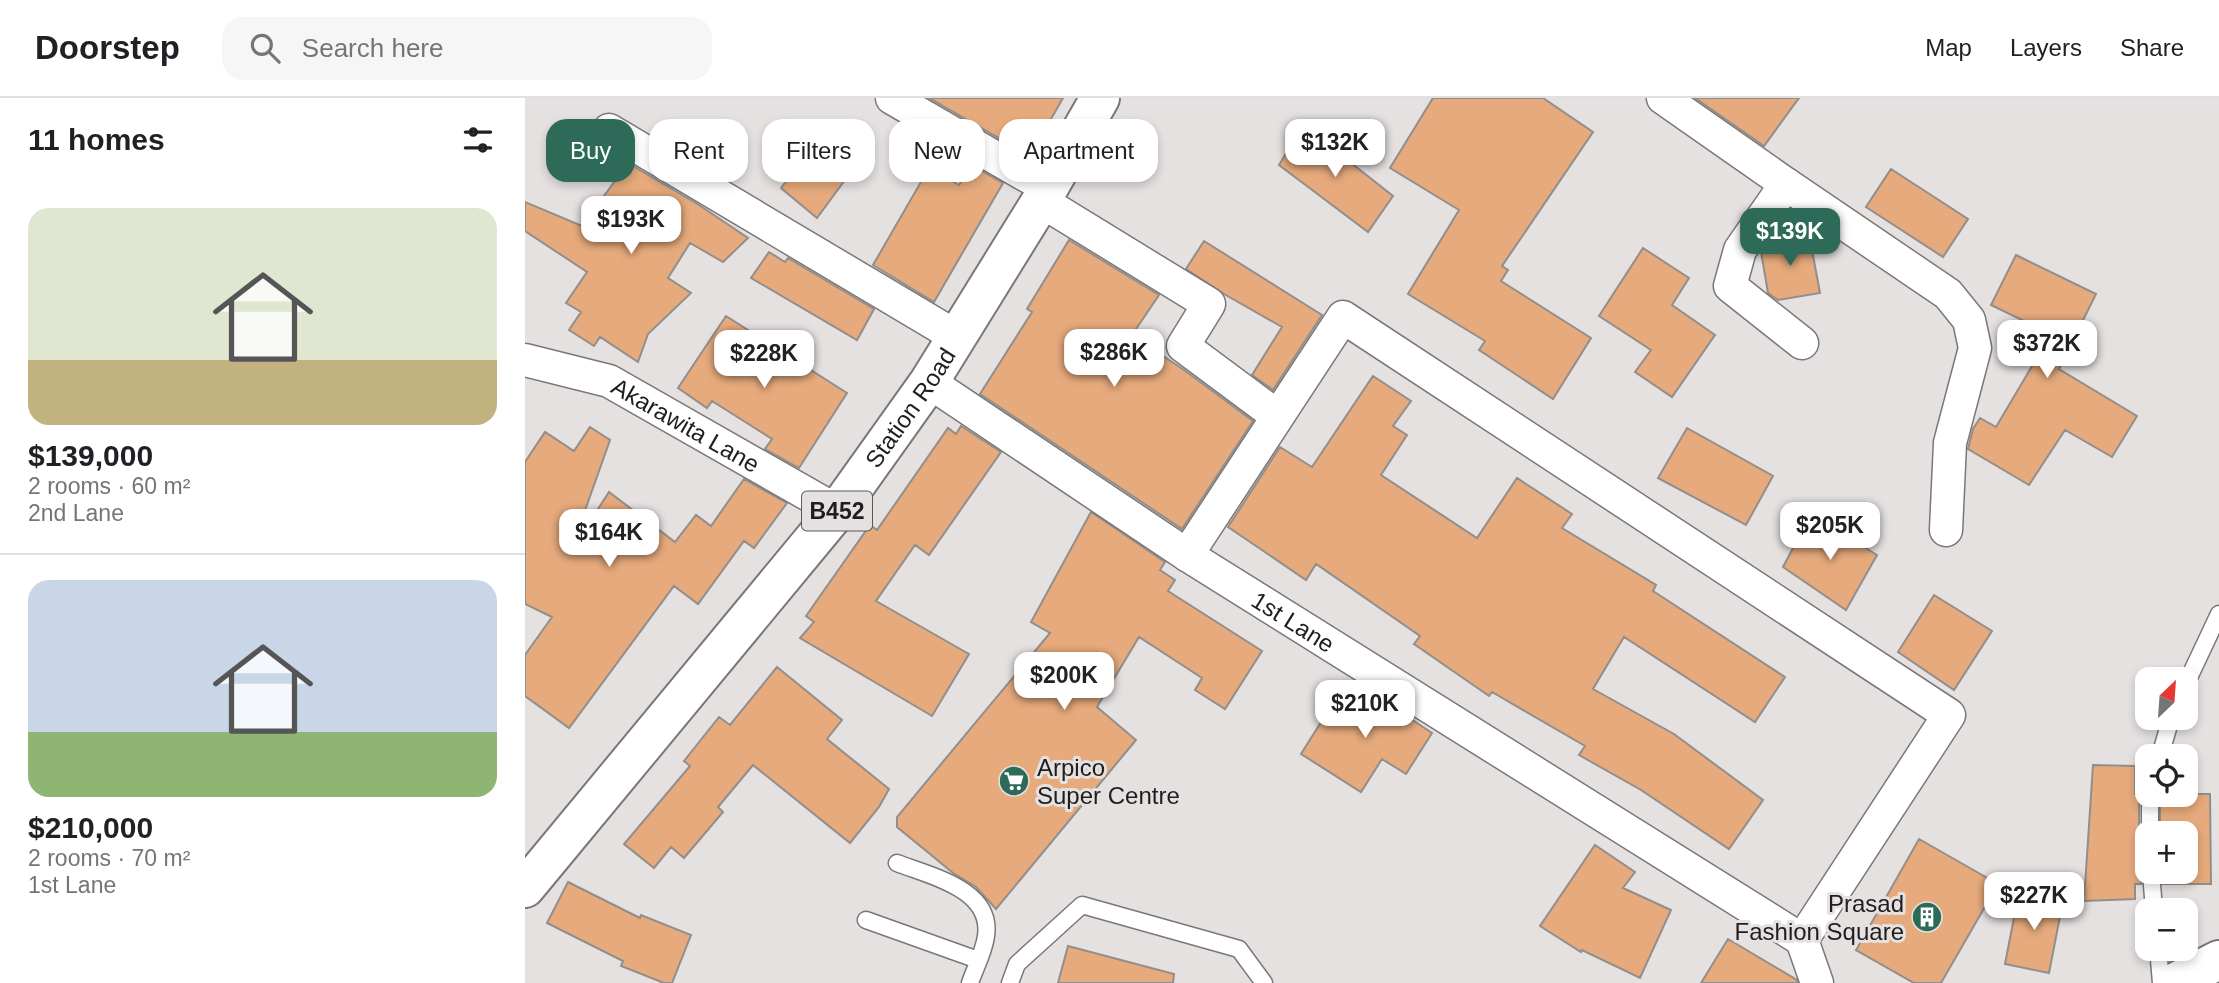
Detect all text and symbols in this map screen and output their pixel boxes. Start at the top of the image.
search box [222,17,712,80]
text: Doorstep [35,29,180,66]
icon: search [246,29,284,67]
text: Search here [302,33,444,63]
text: Map [1925,34,1972,61]
text: Layers [2010,34,2082,61]
text: Share [2120,34,2184,61]
chip: Buy [546,119,635,182]
chip: Rent [649,119,748,182]
chip: Filters [762,119,875,182]
chip: New [889,119,985,182]
chip: Apartment [999,119,1158,182]
pin: $132K [1286,120,1384,179]
icon: filters [459,121,497,159]
text: 11 homes [28,123,165,156]
text: $132K [1301,129,1369,155]
pin: $193K [582,197,680,256]
text: $193K [597,206,665,232]
pin: $139K [1741,208,1839,268]
text: $139K [1756,218,1824,244]
icon: home [200,254,326,380]
pin: $372K [1998,320,2096,380]
pin: $228K [715,330,813,390]
pin: $286K [1065,330,1163,389]
text: $372K [2013,330,2081,356]
text: $286K [1080,339,1148,365]
text: $228K [730,340,798,366]
street label: Station Road [859,343,960,472]
street label: Akarawita Lane [607,372,764,478]
text: $139,000 [28,439,153,472]
text: 2 rooms · 60 m² [28,473,190,499]
road number: B452 [802,492,872,530]
text: 2nd Lane [28,500,124,526]
pin: $205K [1781,503,1879,562]
pin: $164K [560,510,658,569]
text: $205K [1796,512,1864,538]
text: $164K [575,519,643,545]
street label: 1st Lane [1247,586,1339,657]
icon: home [200,626,326,752]
pin: $200K [1015,652,1113,712]
text: $200K [1030,662,1098,688]
north arrow [2135,667,2198,730]
map controls [2135,667,2198,961]
pin: $210K [1316,680,1414,740]
text: $210K [1331,690,1399,716]
button: locate [2135,744,2198,807]
place label: Arpico Super Centre [1037,754,1180,809]
supermarket icon: Arpico Super Centre [997,764,1031,798]
text: $210,000 [28,811,153,844]
button: + [2135,821,2198,884]
text: 2 rooms · 70 m² [28,845,190,871]
text: 1st Lane [28,872,116,898]
pin: $227K [1985,872,2083,932]
text: $227K [2000,882,2068,908]
place label: Prasad Fashion Square [1735,890,1904,945]
button: − [2135,898,2198,961]
building icon: Prasad Fashion Square [1910,900,1944,934]

